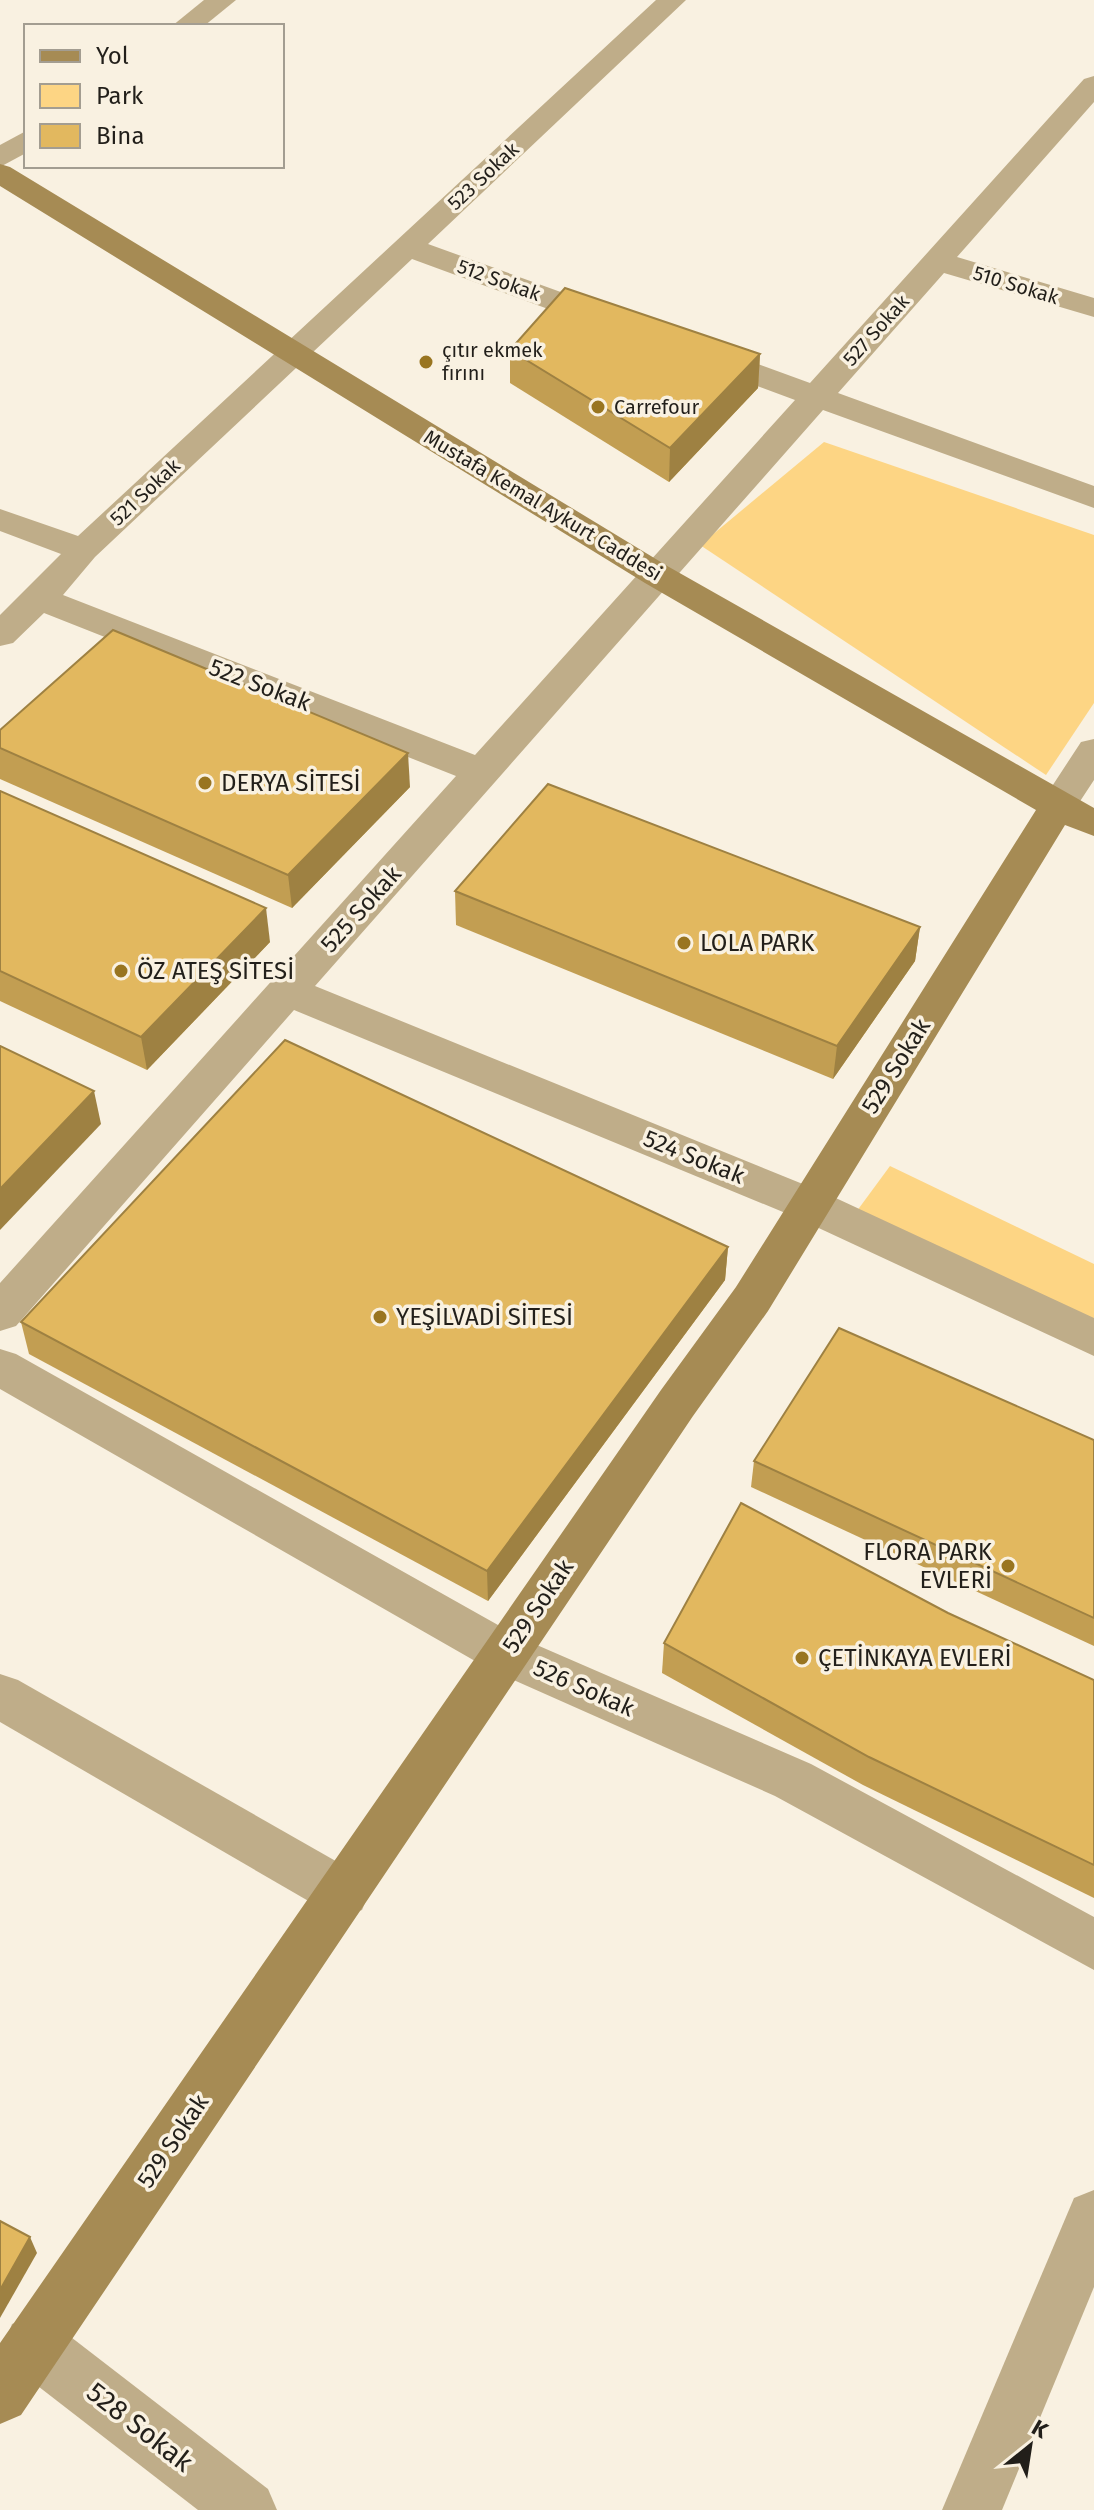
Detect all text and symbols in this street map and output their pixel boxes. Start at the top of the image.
legend [24,24,284,168]
text: Yol [96,42,129,70]
text: Park [96,82,144,110]
text: Bina [96,122,144,150]
street label: 523 Sokak [442,137,524,215]
street label: 512 Sokak [454,254,544,306]
street label: 510 Sokak [971,261,1062,310]
street label: 527 Sokak [838,289,915,370]
place label: çıtır ekmek fırını [442,338,543,385]
marker: çıtır ekmek fırını [417,353,435,371]
place label: Carrefour [614,395,699,419]
marker: Carrefour [589,398,607,416]
street label: Mustafa Kemal Aykurt Caddesi [420,424,666,586]
street label: 521 Sokak [105,453,185,530]
street label: 522 Sokak [205,653,315,717]
place label: DERYA SİTESİ [221,769,361,797]
marker: DERYA SİTESİ [196,774,214,792]
street label: 525 Sokak [315,860,407,958]
place label: LOLA PARK [700,929,815,957]
marker: LOLA PARK [675,934,693,952]
place label: ÖZ ATEŞ SİTESİ [137,957,294,985]
marker: ÖZ ATEŞ SİTESİ [112,962,130,980]
street label: 529 Sokak [856,1013,937,1119]
street label: 524 Sokak [639,1124,749,1190]
place label: YEŞİLVADİ SİTESİ [396,1303,573,1331]
marker: YEŞİLVADİ SİTESİ [371,1308,389,1326]
place label: FLORA PARK EVLERİ [863,1538,993,1594]
street label: 529 Sokak [497,1553,580,1658]
marker: FLORA PARK EVLERİ [999,1557,1017,1575]
place label: ÇETİNKAYA EVLERİ [818,1644,1012,1672]
marker: ÇETİNKAYA EVLERİ [793,1649,811,1667]
street label: 526 Sokak [529,1653,639,1723]
street label: 529 Sokak [132,2088,215,2193]
street label: 528 Sokak [80,2375,200,2479]
north arrow [990,2406,1070,2486]
text: K [1027,2414,1053,2445]

